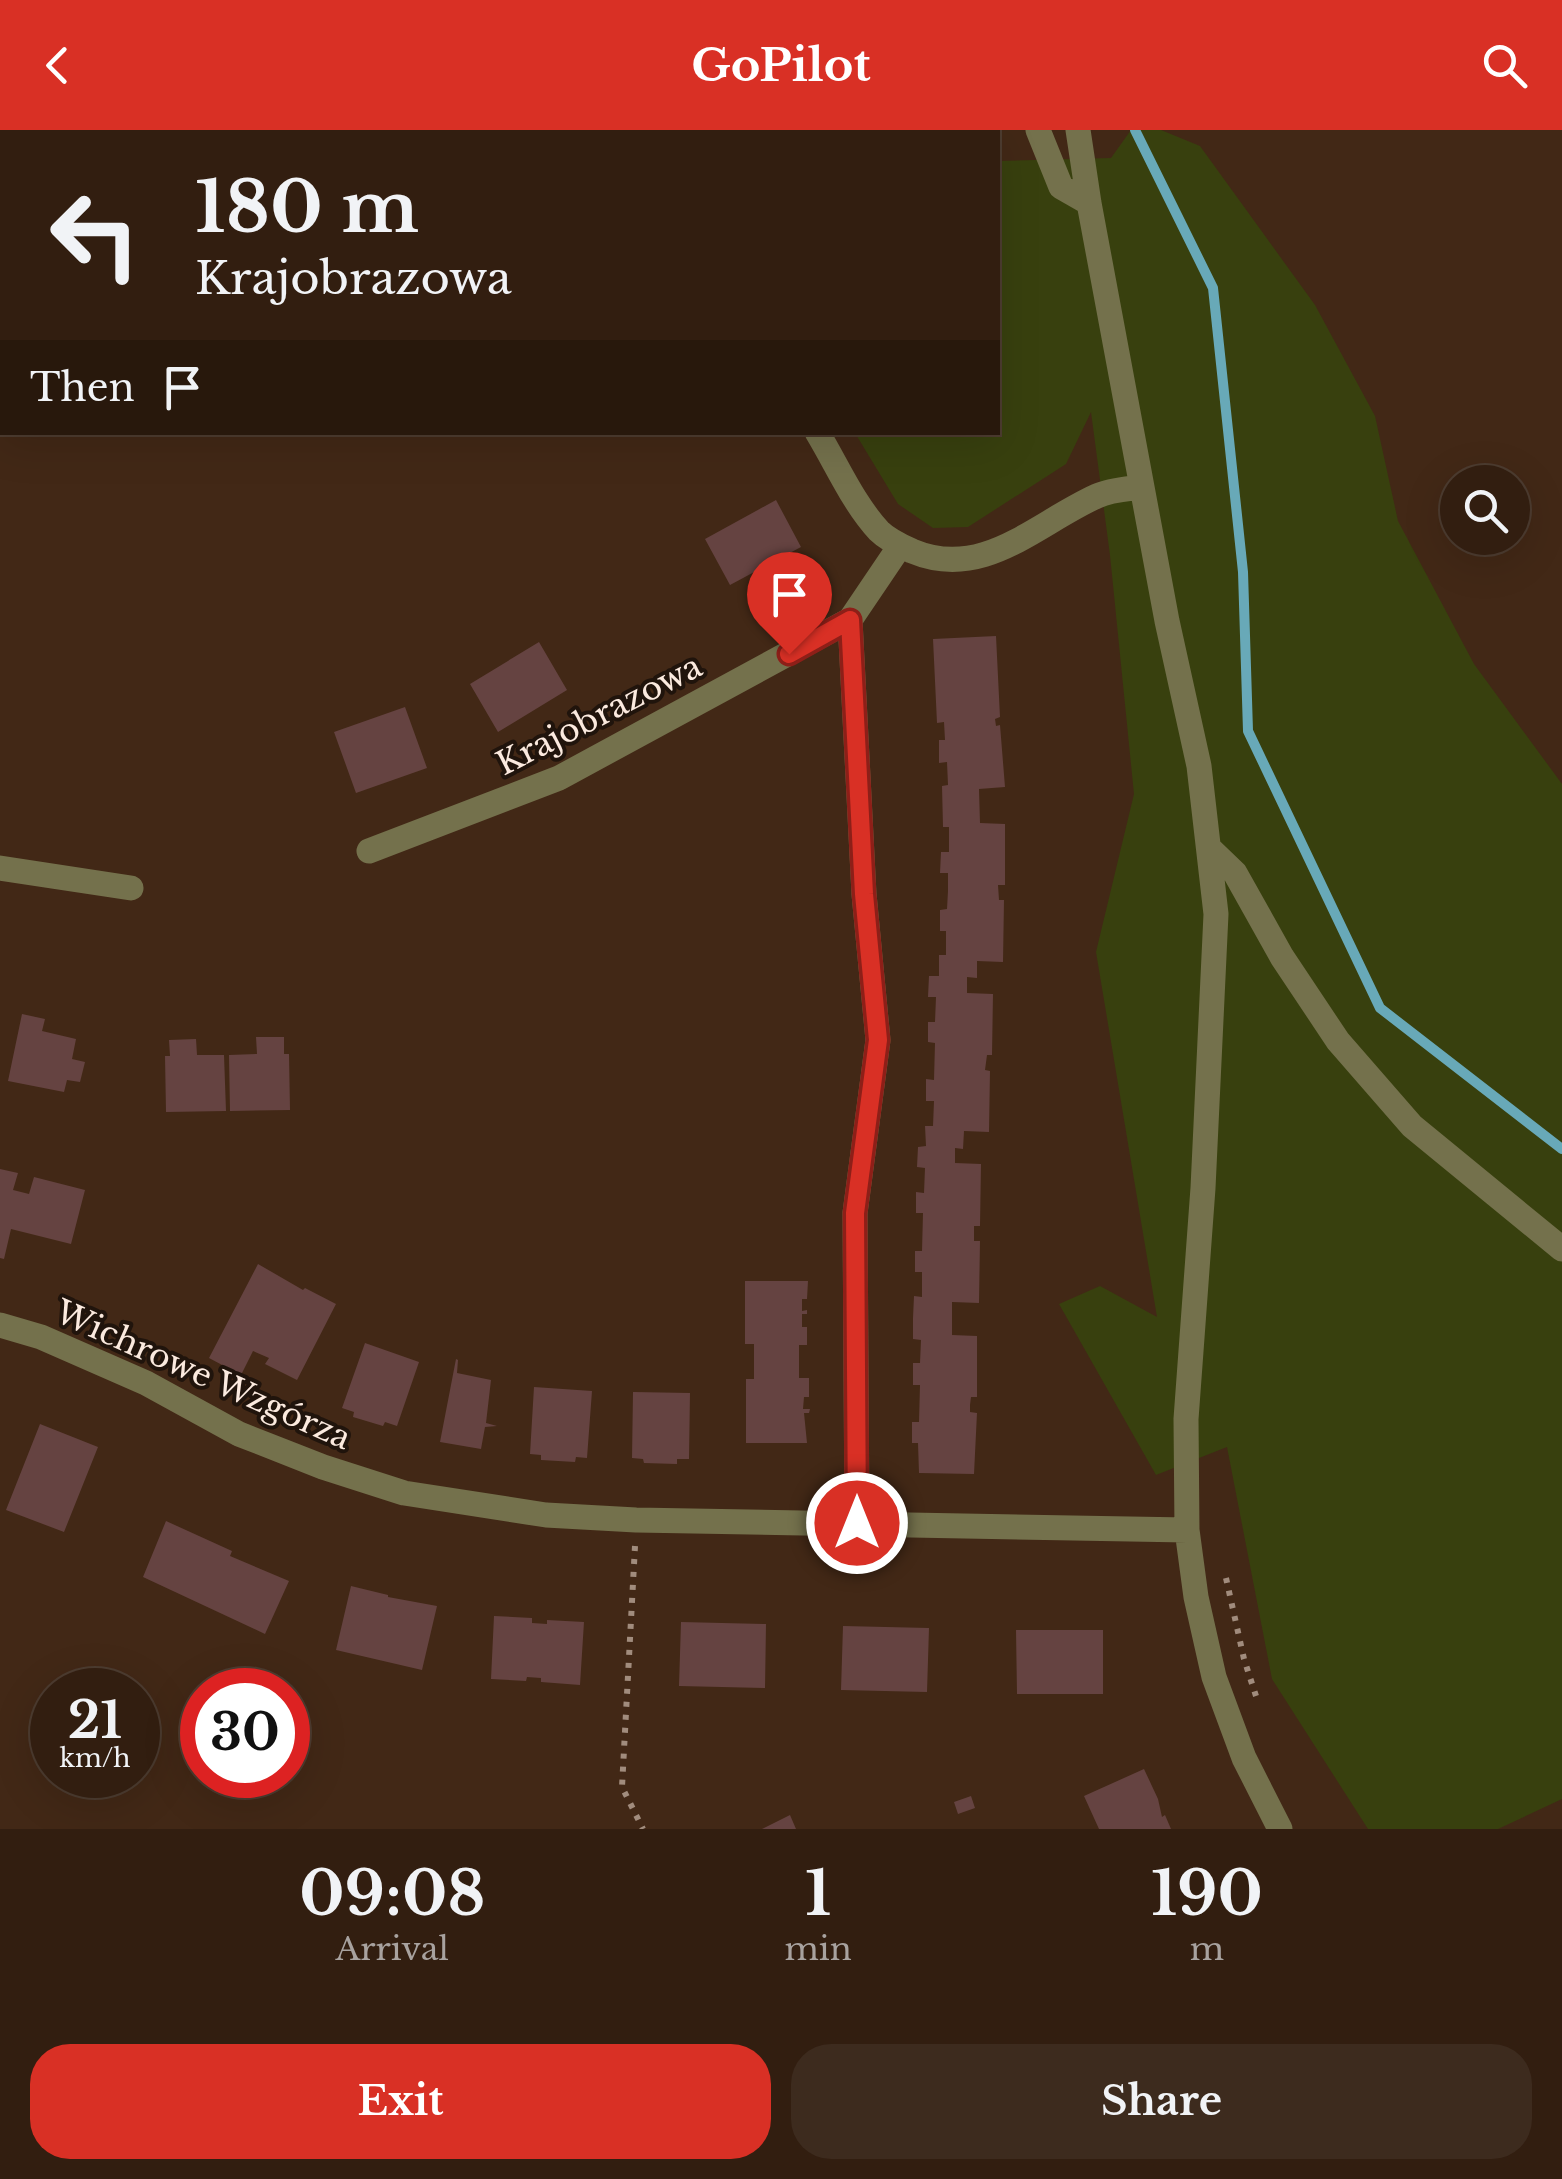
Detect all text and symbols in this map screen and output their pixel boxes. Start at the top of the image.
text: GoPilot [691,37,871,93]
icon: back [30,38,85,93]
icon: search [1477,38,1532,93]
text: 180 m [195,164,419,251]
icon: left [30,170,160,300]
text: Krajobrazowa [195,250,512,306]
icon: arrive [155,360,210,415]
text: Then [30,364,135,411]
map controls [1440,465,1530,555]
button: search [1440,465,1530,555]
pin [747,552,832,655]
icon: arrive [762,567,817,622]
street label: Krajobrazowa [490,646,709,784]
street label: Wichrowe Wzgórza [48,1291,357,1458]
position arrow [805,1471,909,1575]
speed limit sign: 30 [180,1668,310,1798]
text: 21 [68,1689,122,1752]
text: km/h [60,1743,130,1774]
text: 09:08 [299,1857,485,1931]
text: 1 [805,1857,831,1931]
text: 190 [1151,1857,1263,1931]
text: Arrival [336,1929,449,1969]
text: min [784,1929,852,1969]
text: m [1190,1929,1224,1969]
button: Exit [30,2044,771,2159]
button: Share [791,2044,1532,2159]

